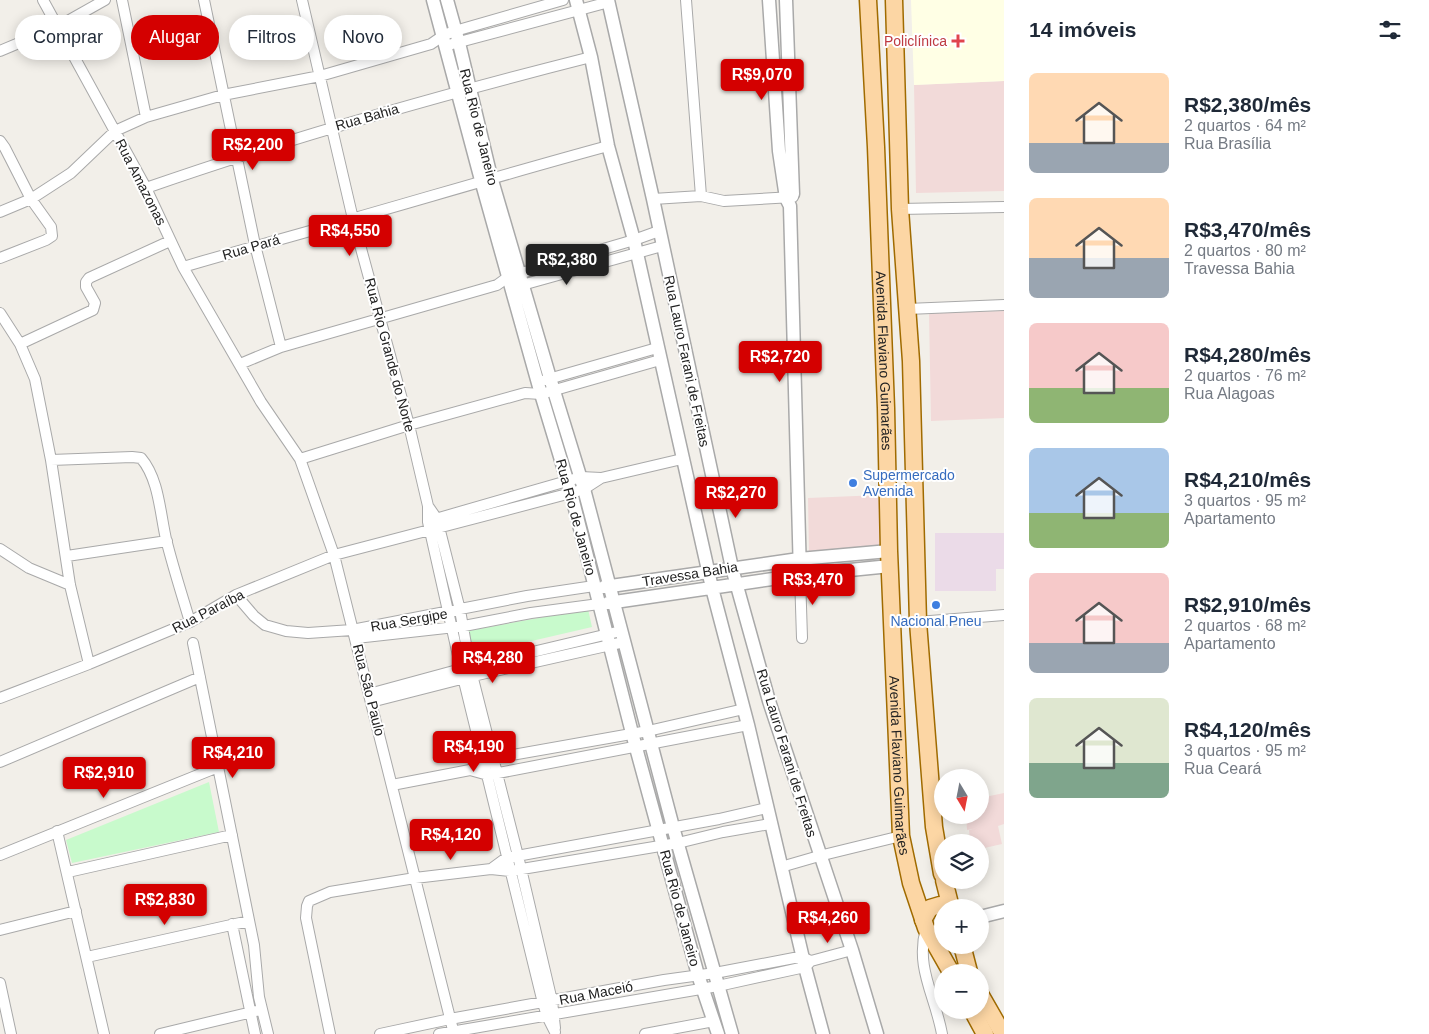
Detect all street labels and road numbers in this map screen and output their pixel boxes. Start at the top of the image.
street label: Rua Rio de Janeiro [457,67,501,187]
street label: Rua Bahia [333,100,401,134]
street label: Rua Amazonas [112,136,170,228]
street label: Rua Pará [220,231,282,263]
street label: Avenida Flaviano Guimarães [873,271,895,451]
street label: Rua Lauro Farani de Freitas [661,274,713,448]
street label: Rua Rio Grande do Norte [362,276,418,434]
street label: Rua Rio de Janeiro [553,457,599,577]
street label: Travessa Bahia [641,558,739,589]
street label: Rua Paraíba [169,586,247,636]
street label: Rua Sergipe [369,605,449,635]
street label: Rua São Paulo [350,642,388,738]
street label: Rua Lauro Farani de Freitas [754,667,820,839]
street label: Avenida Flaviano Guimarães [886,675,913,856]
street label: Rua Rio de Janeiro [657,848,703,968]
street label: Rua Maceió [558,978,634,1008]

